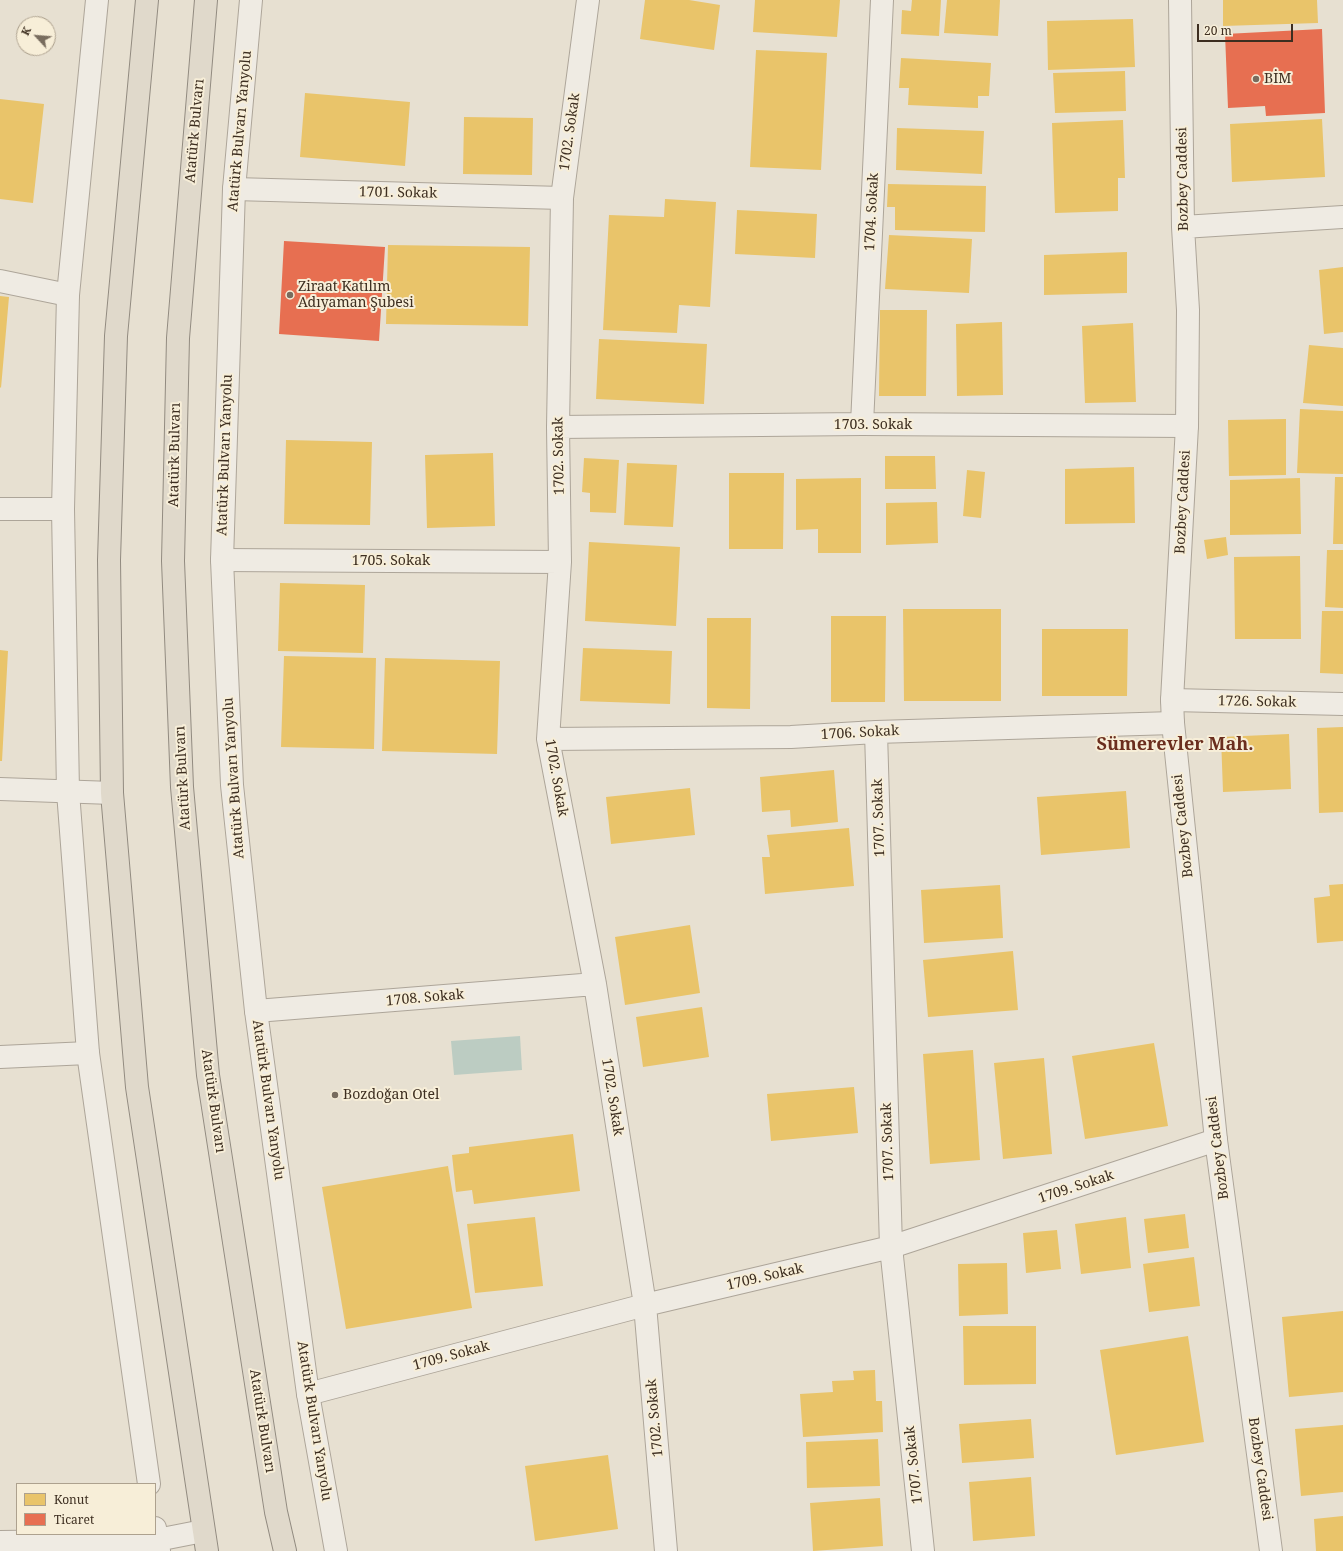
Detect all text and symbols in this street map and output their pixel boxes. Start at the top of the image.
north arrow [16,16,56,56]
scale bar [1199,16,1295,42]
text: 20 m [1204,22,1232,39]
text: K [17,24,34,38]
street label: Atatürk Bulvarı Yanyolu [225,50,255,212]
place label: BİM [1264,71,1291,87]
marker: BİM [1251,74,1261,84]
street label: Atatürk Bulvarı [182,78,208,184]
street label: 1702. Sokak [556,92,584,172]
street label: Bozbey Caddesi [1174,127,1192,231]
street label: 1704. Sokak [862,172,882,252]
street label: 1701. Sokak [359,184,437,202]
place label: Ziraat Katılım Adıyaman Şubesi [298,279,414,312]
marker: Ziraat Katılım Adıyaman Şubesi [285,290,295,300]
street label: Atatürk Bulvarı Yanyolu [214,374,236,536]
street label: Atatürk Bulvarı [166,403,184,507]
street label: 1702. Sokak [550,417,568,495]
street label: 1703. Sokak [834,417,912,433]
street label: Bozbey Caddesi [1172,450,1194,554]
street label: 1705. Sokak [352,553,430,569]
street label: 1726. Sokak [1218,693,1296,711]
street label: Atatürk Bulvarı Yanyolu [220,697,248,859]
street label: 1706. Sokak [820,723,900,743]
street label: Atatürk Bulvarı [172,725,194,831]
district label: Sümerevler Mah. [1096,734,1254,756]
street label: 1702. Sokak [541,738,571,818]
street label: Bozbey Caddesi [1169,773,1197,879]
street label: 1707. Sokak [869,779,889,857]
street label: 1708. Sokak [385,986,465,1010]
street label: Atatürk Bulvarı Yanyolu [248,1019,288,1181]
street label: Atatürk Bulvarı [197,1048,229,1154]
street label: 1702. Sokak [598,1057,626,1137]
place label: Bozdoğan Otel [343,1087,439,1103]
marker: Bozdoğan Otel [330,1090,340,1100]
street label: Bozbey Caddesi [1203,1095,1233,1201]
street label: 1707. Sokak [878,1103,898,1181]
street label: 1709. Sokak [1036,1167,1116,1207]
street label: 1709. Sokak [725,1260,805,1294]
street label: 1709. Sokak [411,1338,491,1374]
street label: Atatürk Bulvarı Yanyolu [293,1340,335,1502]
street label: Atatürk Bulvarı [246,1368,278,1474]
street label: 1702. Sokak [643,1378,667,1458]
street label: Bozbey Caddesi [1244,1416,1276,1522]
street label: 1707. Sokak [902,1425,926,1505]
legend [16,1483,156,1535]
text: Konut [54,1491,89,1508]
text: Ticaret [54,1511,94,1528]

